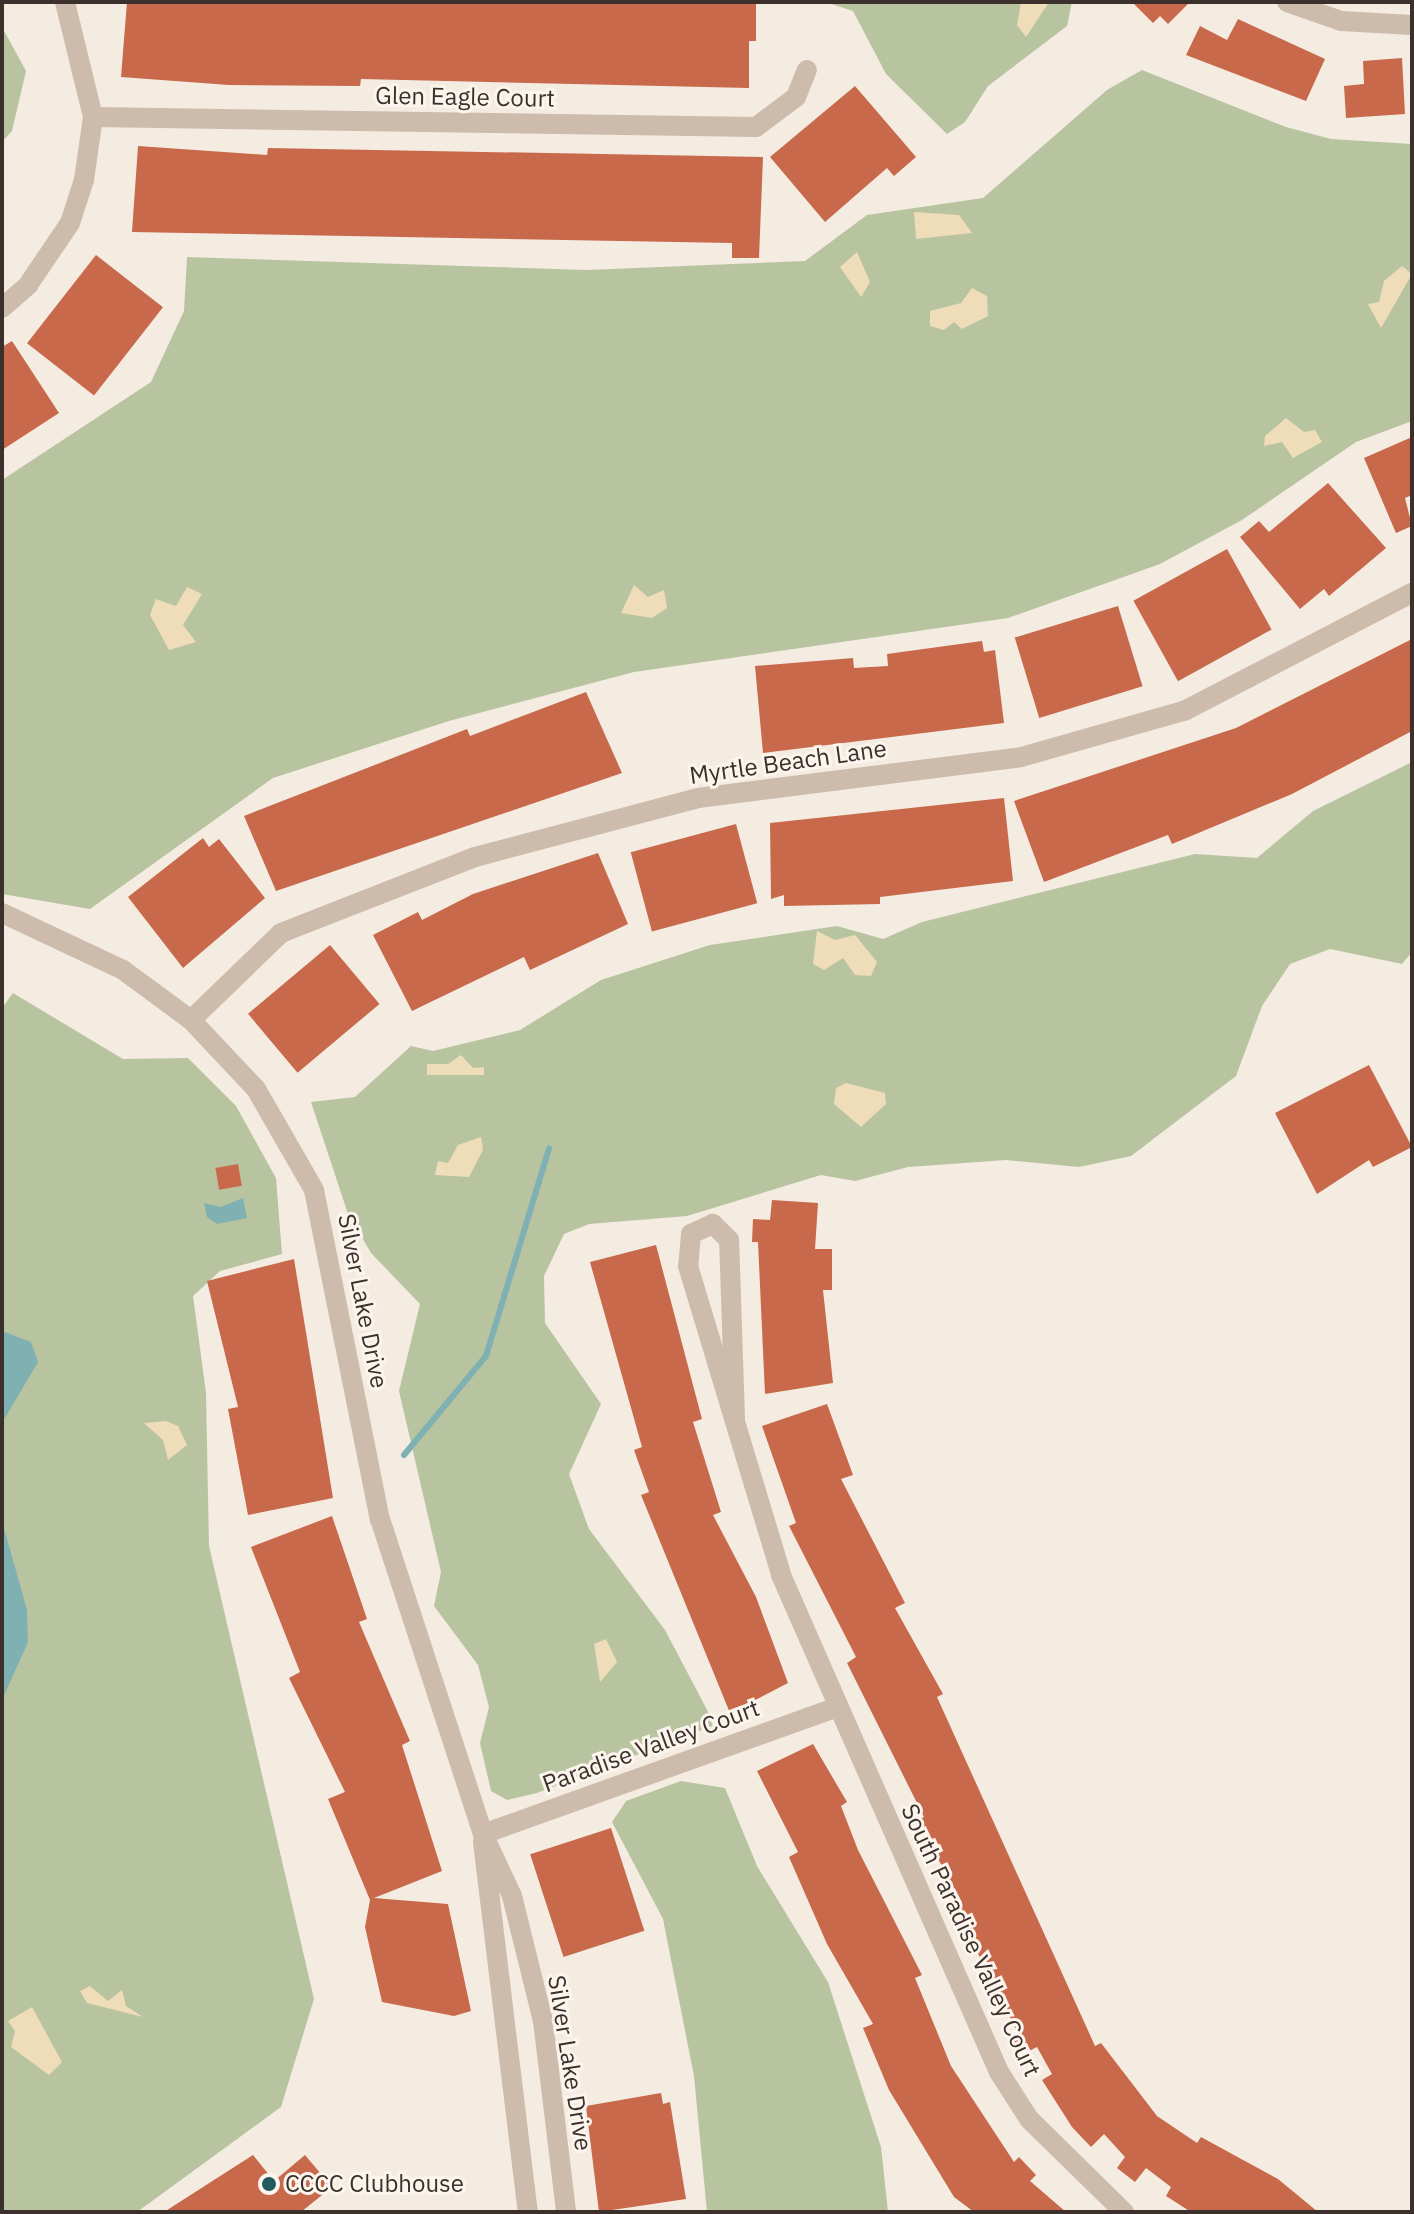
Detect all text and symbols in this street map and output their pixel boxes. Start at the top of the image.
street label: Glen Eagle Court [375,81,555,113]
street label: Myrtle Beach Lane [688,734,888,790]
street label: Silver Lake Drive [332,1211,394,1391]
street label: Paradise Valley Court [539,1693,763,1799]
street label: South Paradise Valley Court [895,1799,1047,2081]
street label: Silver Lake Drive [542,1973,598,2153]
place label: CCCC Clubhouse [285,2170,464,2198]
marker: CCCC Clubhouse [260,2175,278,2193]

